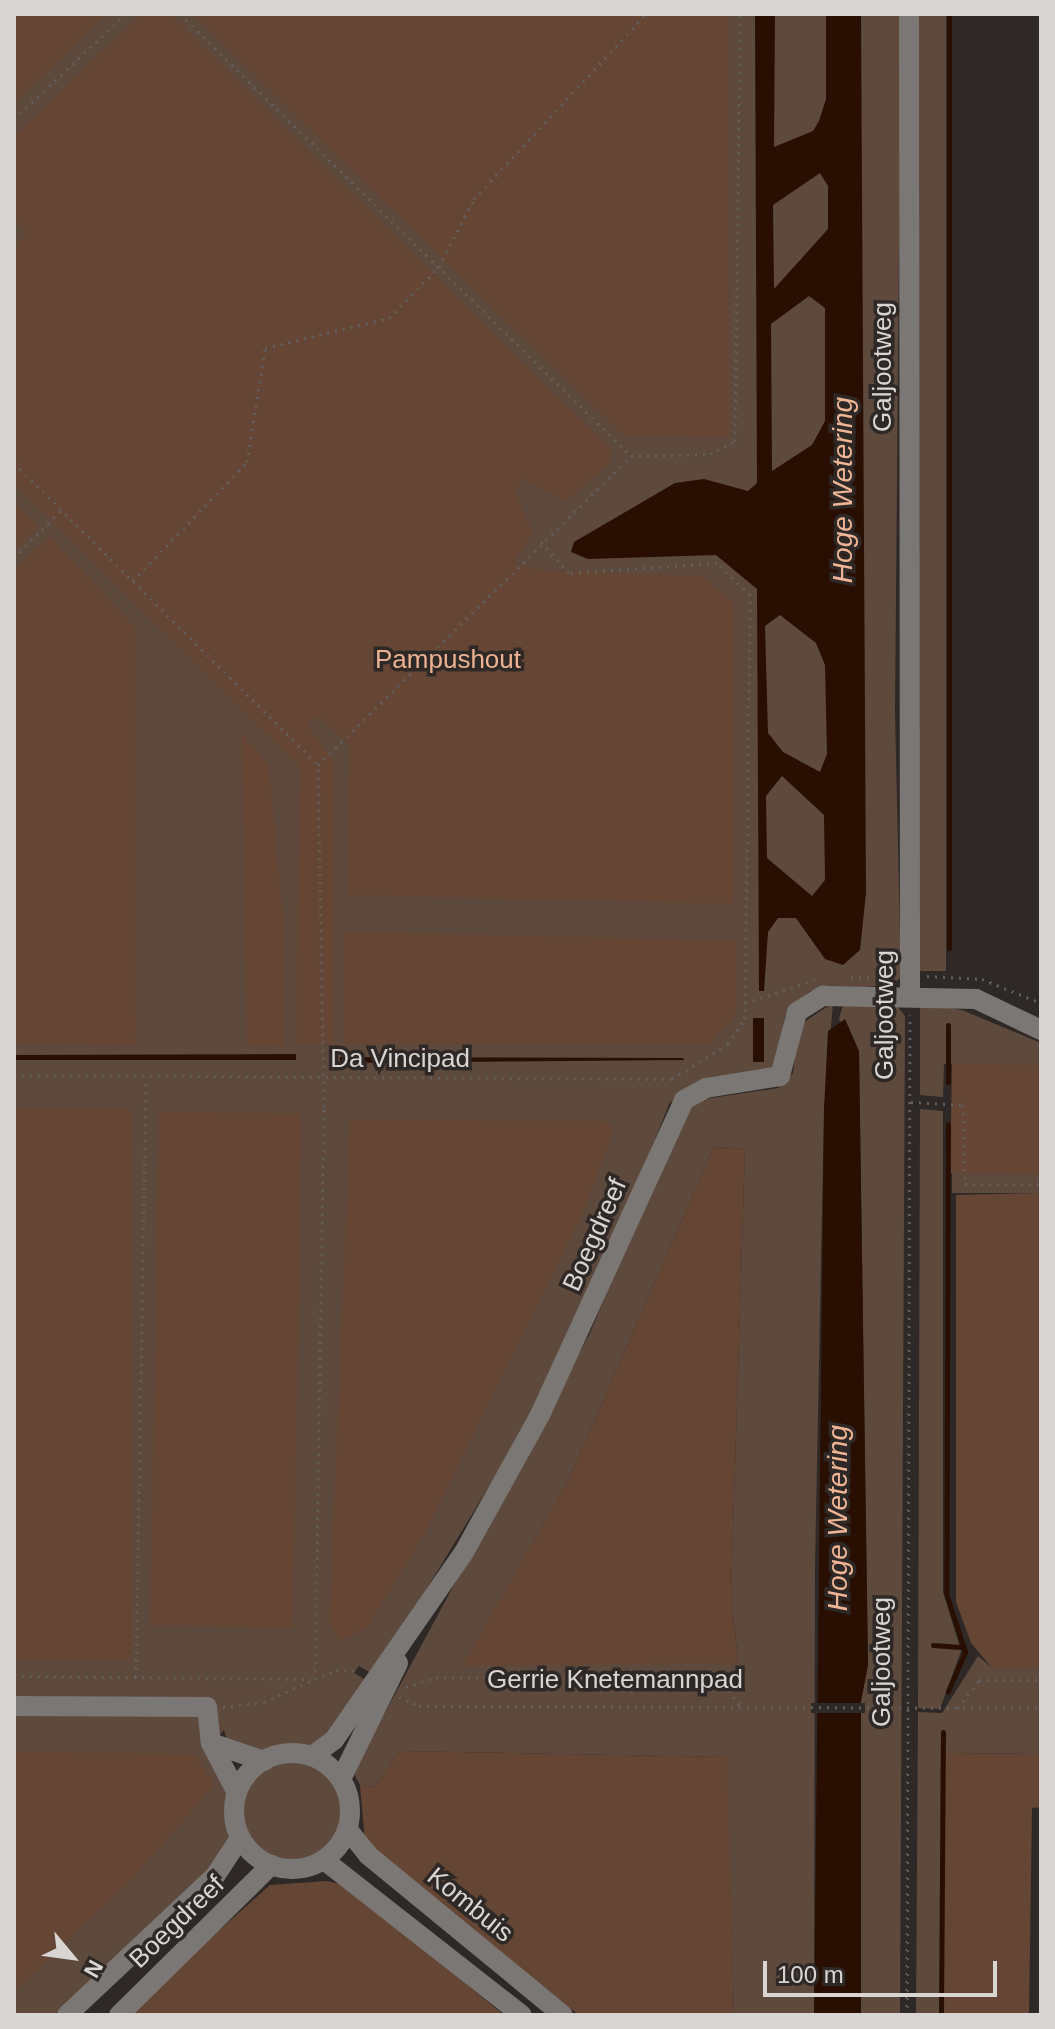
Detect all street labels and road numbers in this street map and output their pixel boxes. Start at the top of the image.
street label: Galjootweg [867,302,899,432]
street label: Galjootweg [869,950,901,1080]
street label: Da Vincipad [330,1043,470,1075]
street label: Boegdreef [556,1174,634,1296]
street label: Galjootweg [866,1597,898,1727]
street label: Gerrie Knetemannpad [487,1664,743,1696]
street label: Kombuis [421,1861,519,1949]
street label: Boegdreef [123,1869,231,1975]

